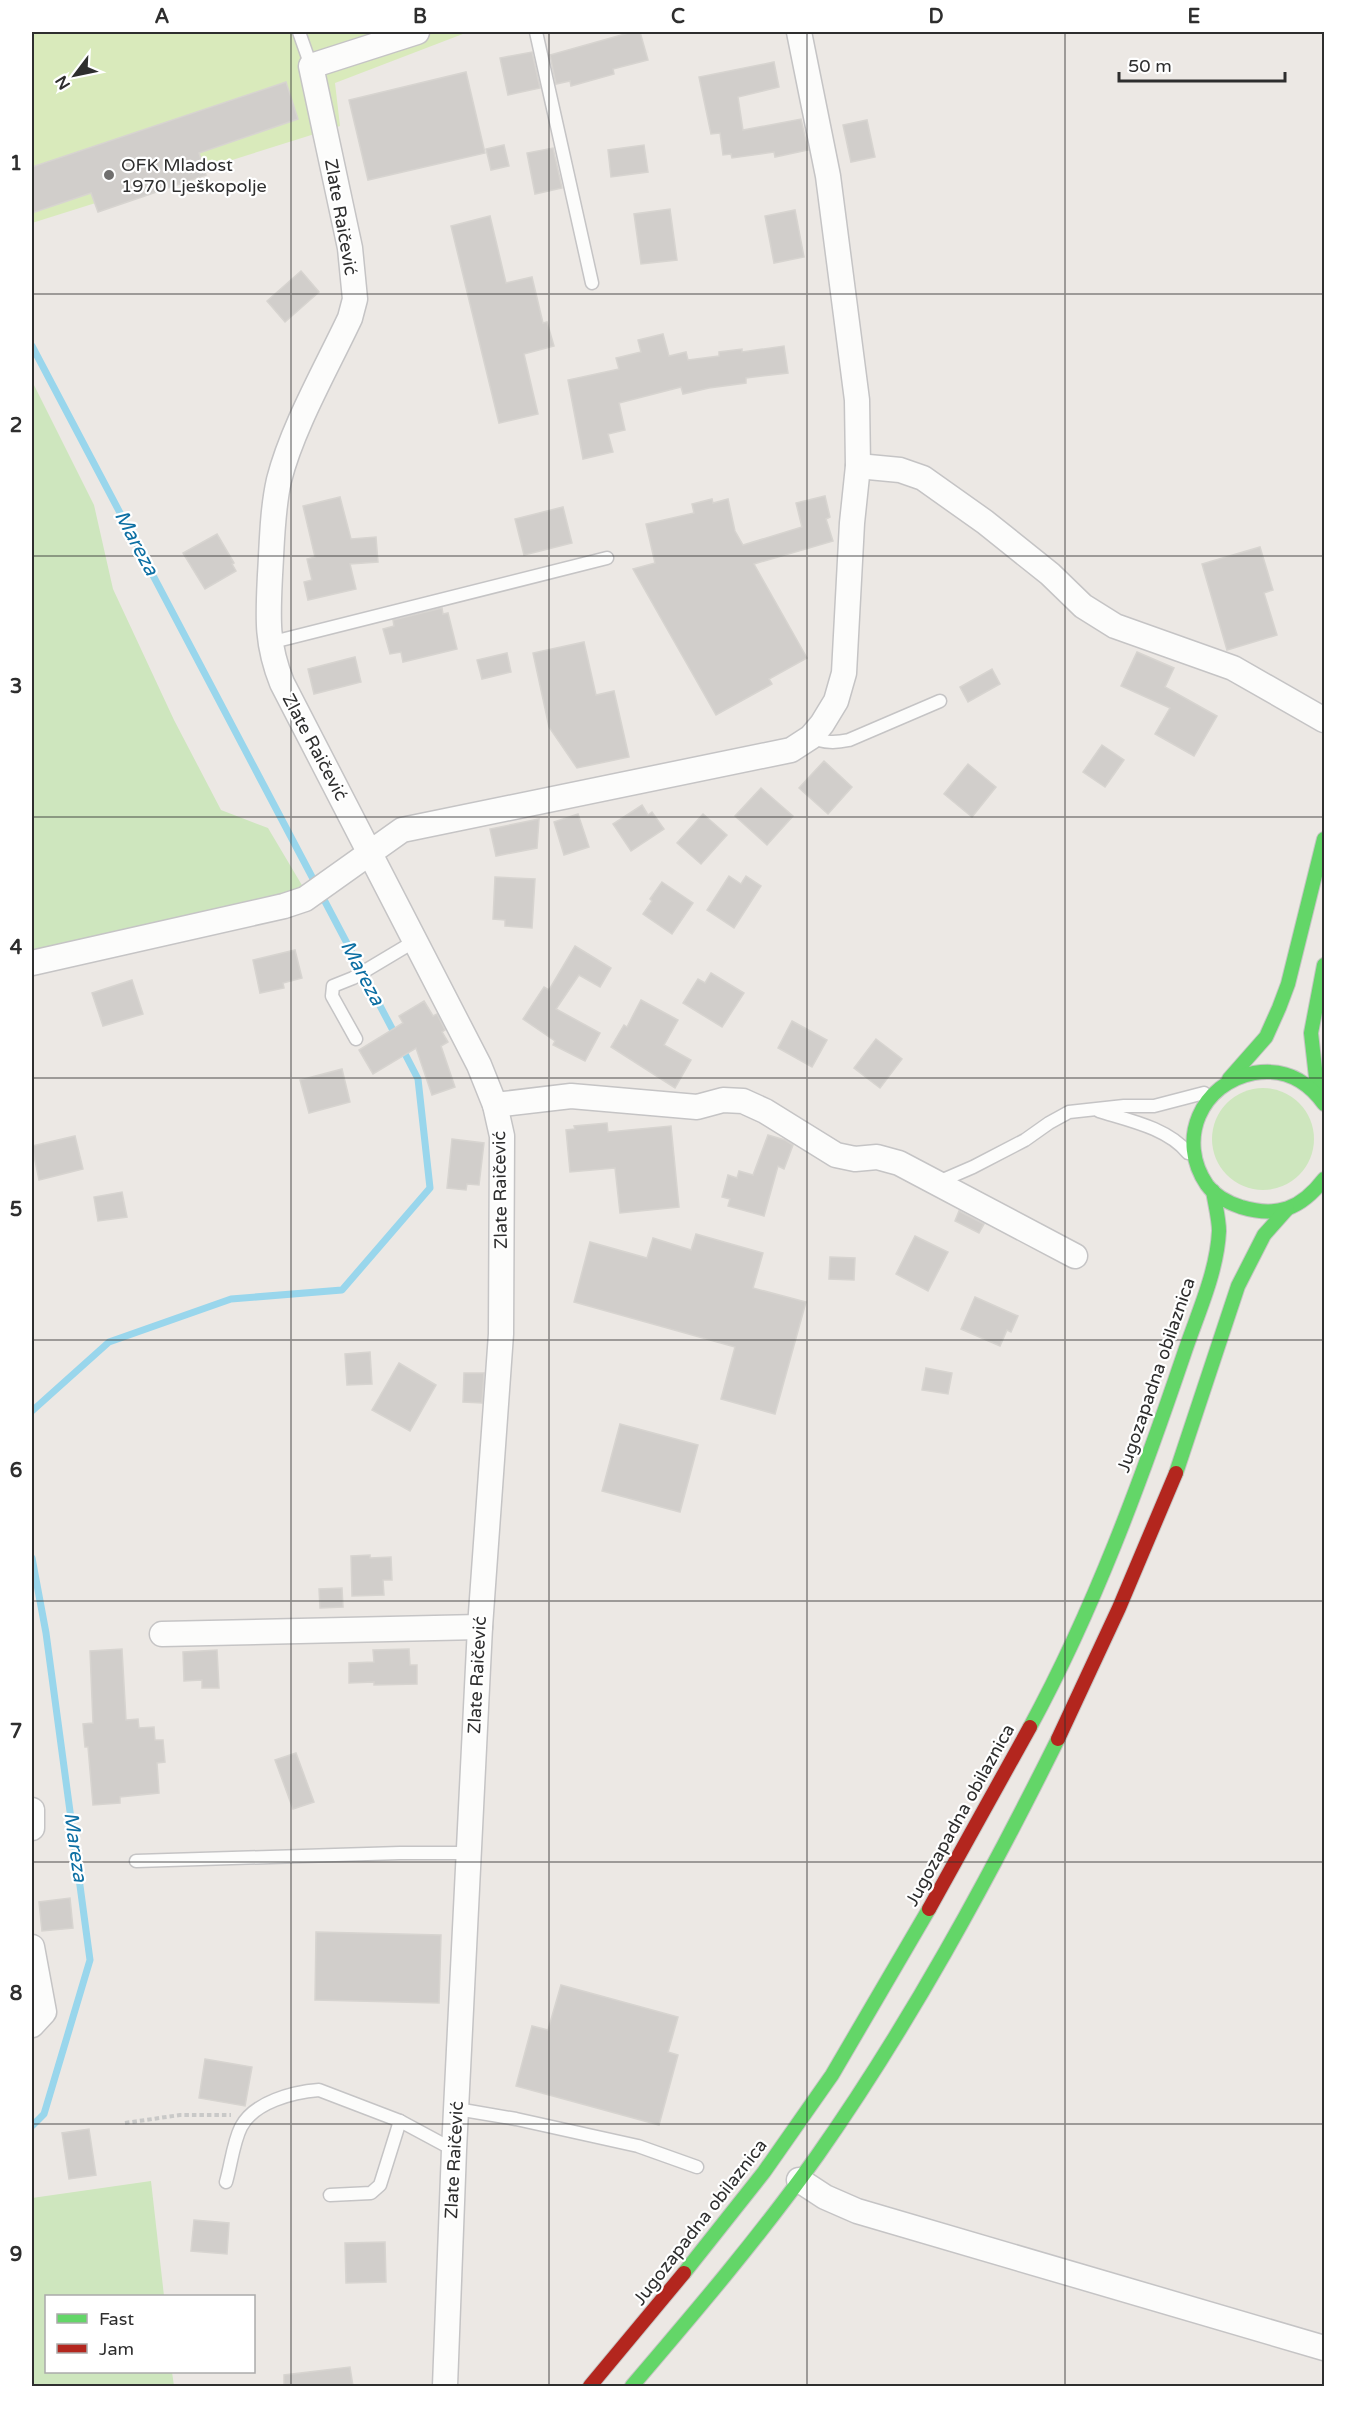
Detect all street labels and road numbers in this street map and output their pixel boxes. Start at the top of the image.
street label: Zlate Raičević [320,157,362,277]
street label: Zlate Raičević [278,690,352,804]
street label: Zlate Raičević [488,1131,512,1249]
street label: Jugozapadna obilaznica [1112,1275,1200,1475]
street label: Zlate Raičević [463,1615,491,1735]
street label: Jugozapadna obilaznica [901,1720,1019,1910]
street label: Zlate Raičević [440,2100,468,2220]
street label: Jugozapadna obilaznica [628,2135,772,2309]

